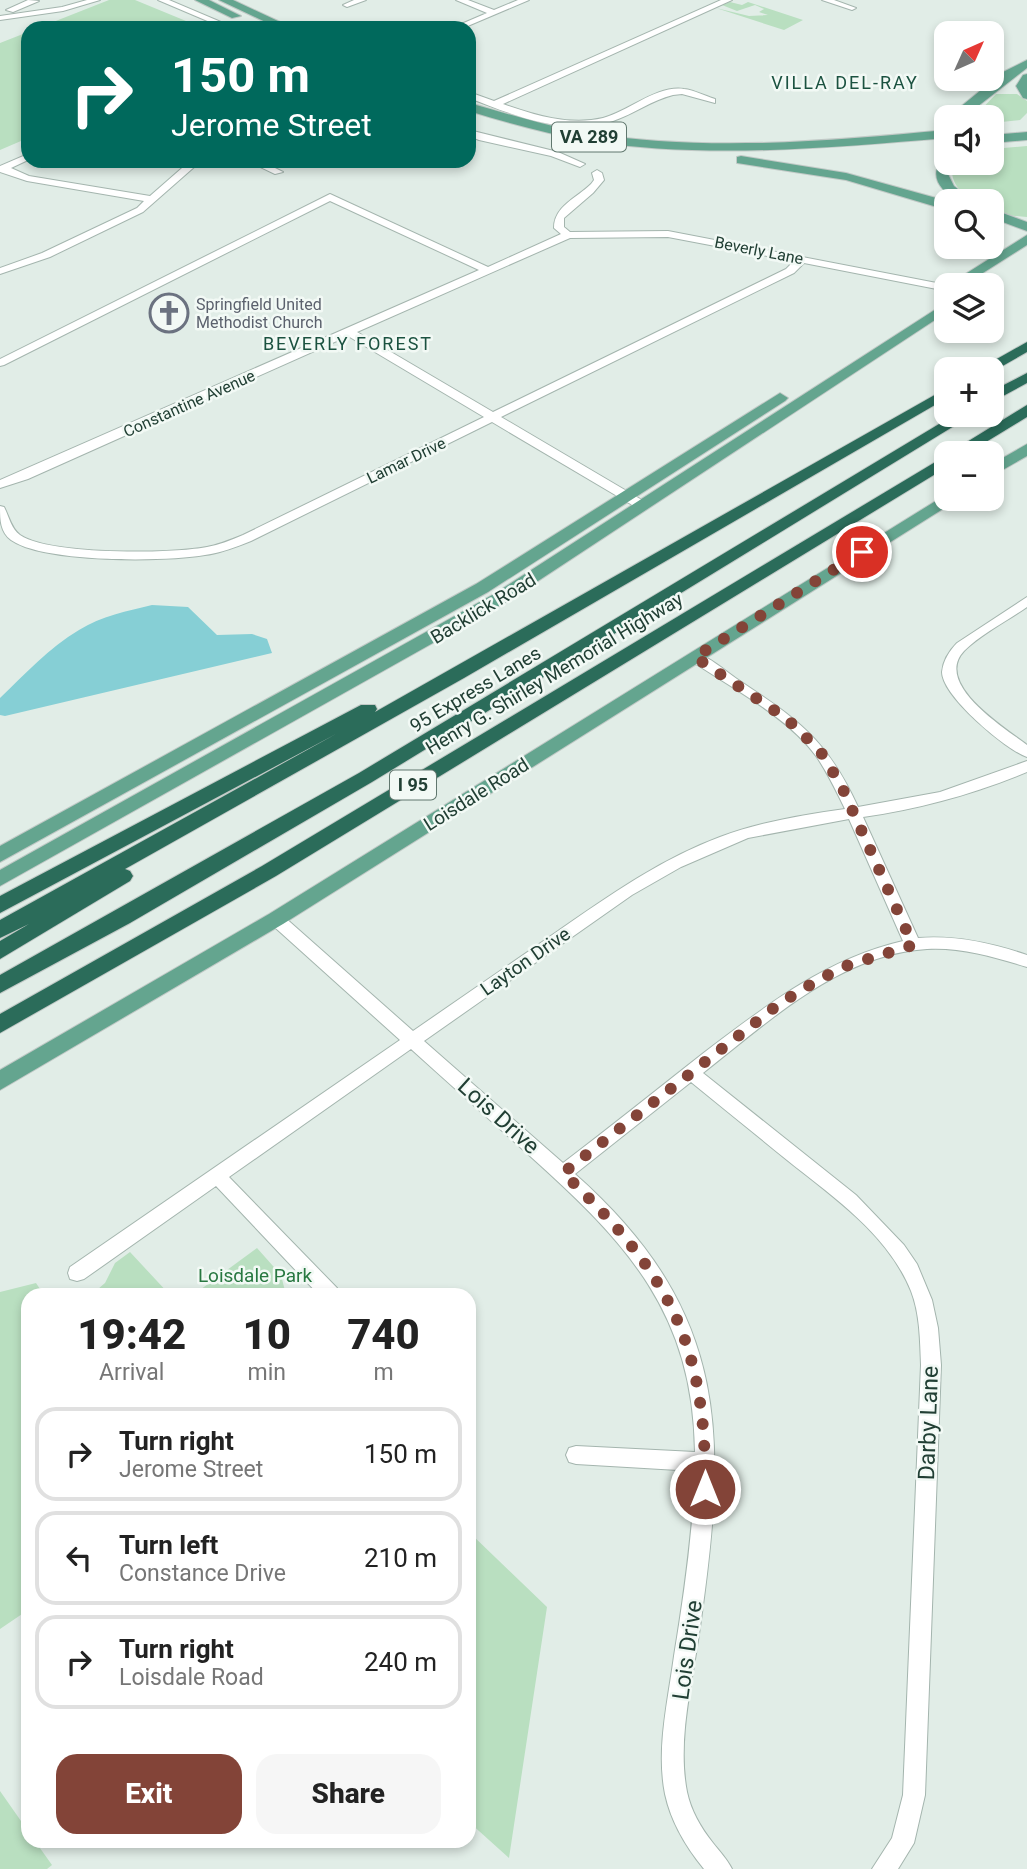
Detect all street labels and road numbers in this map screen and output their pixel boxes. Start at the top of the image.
road number: VA 289 [552,122,626,152]
street label: Beverly Lane [713,233,805,268]
street label: Constantine Avenue [120,366,258,441]
street label: Lamar Drive [364,433,449,488]
street label: Backlick Road [426,568,540,649]
street label: Henry G. Shirley Memorial Highway [422,587,687,759]
street label: 95 Express Lanes [406,641,545,738]
street label: Loisdale Road [419,753,533,836]
road number: I 95 [390,770,436,800]
street label: Layton Drive [476,922,575,1001]
street label: Lois Drive [452,1073,545,1160]
street label: Darby Lane [913,1365,944,1481]
street label: Lois Drive [667,1598,708,1702]

